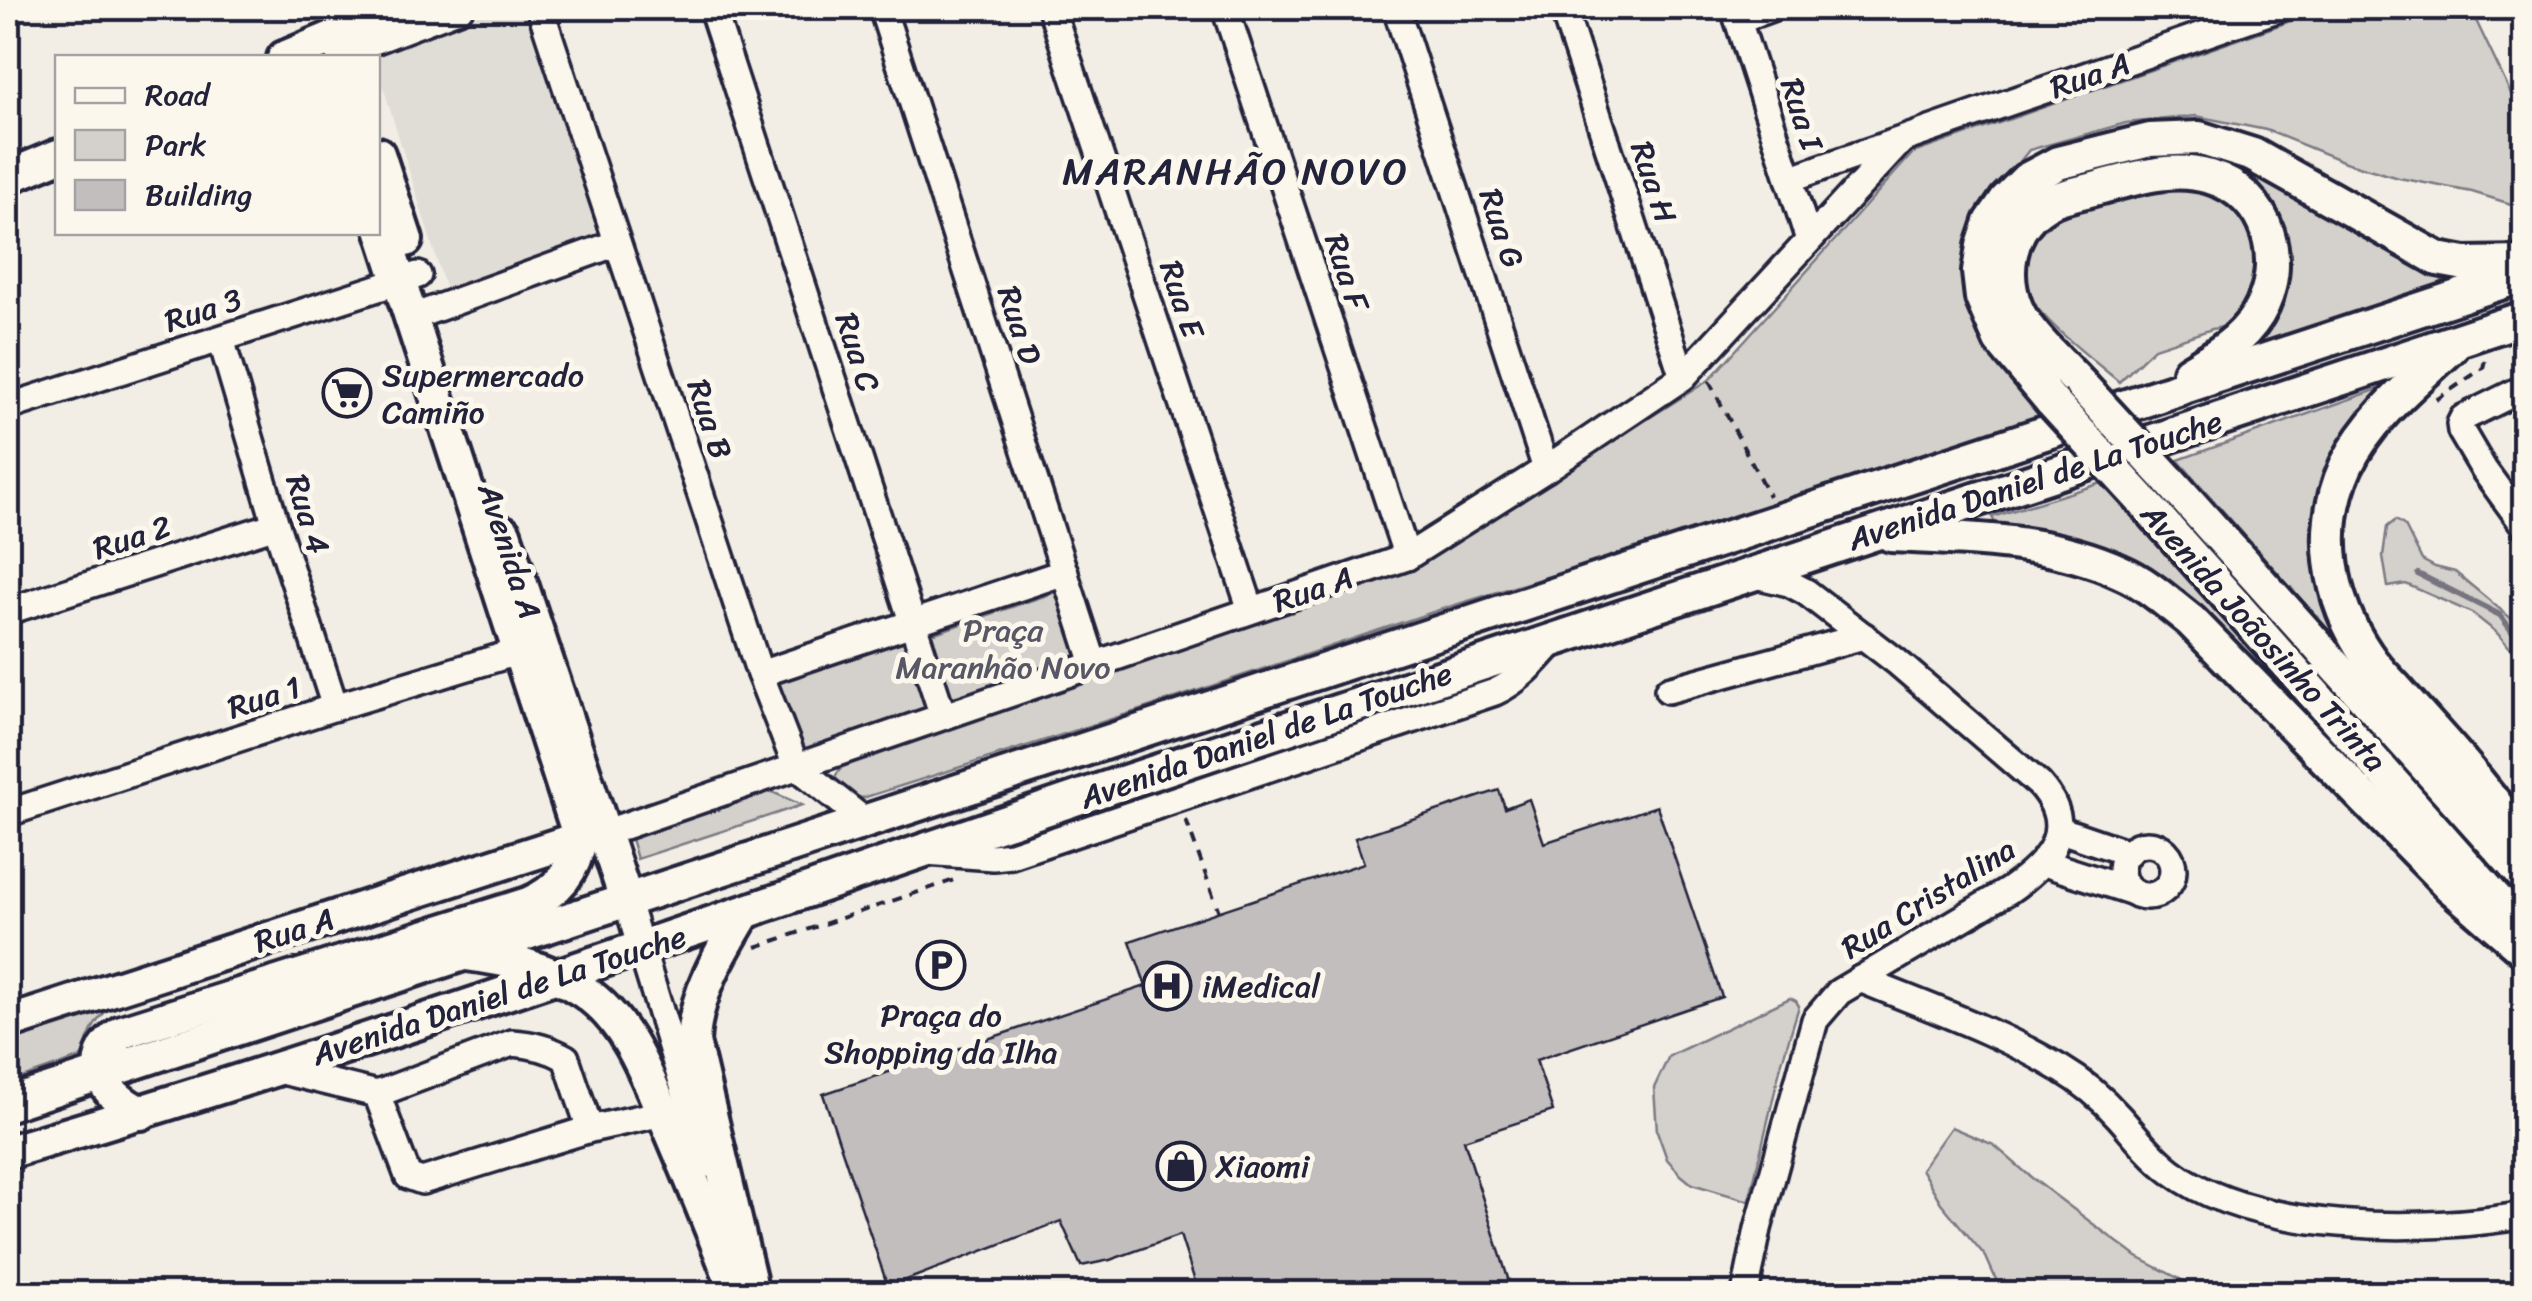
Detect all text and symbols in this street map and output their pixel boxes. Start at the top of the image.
street label: Rua A [2042,35,2138,116]
legend [55,55,380,235]
text: Road [145,68,212,122]
street label: Rua I [1763,70,1841,160]
text: Park [145,118,207,172]
street label: Rua H [1613,134,1694,231]
district label: MARANHÃO NOVO [1062,138,1410,205]
text: Building [145,168,252,222]
street label: Rua G [1462,181,1541,275]
street label: Rua F [1307,226,1387,321]
street label: Rua E [1142,253,1221,348]
street label: Rua 3 [157,271,249,350]
street label: Rua D [980,278,1059,372]
street label: Rua C [818,305,897,399]
place label: Supermercado Camiño [382,347,584,441]
supermarket icon: Supermercado Camiño [321,367,373,419]
street label: Rua B [670,372,749,467]
street label: Avenida Daniel de La Touche [1840,393,2230,568]
street label: Rua 4 [268,467,347,561]
street label: Avenida A [460,475,558,627]
street label: Avenida Joãosinho Trinta [2125,488,2401,786]
street label: Rua 2 [86,498,179,577]
street label: Rua A [1265,549,1361,630]
park label: Praça Maranhão Novo [895,602,1111,696]
street label: Avenida Daniel de La Touche [1071,645,1460,826]
street label: Rua 1 [220,659,308,736]
street label: Rua Cristalina [1829,822,2027,975]
street label: Rua A [246,891,342,970]
street label: Avenida Daniel de La Touche [304,908,694,1083]
parking icon: Praça do Shopping da Ilha [915,939,967,991]
place label: iMedical [1202,958,1321,1015]
hospital icon: iMedical [1141,960,1193,1012]
place label: Praça do Shopping da Ilha [824,987,1058,1081]
place label: Xiaomi [1215,1138,1311,1195]
shop icon: Xiaomi [1155,1140,1207,1192]

